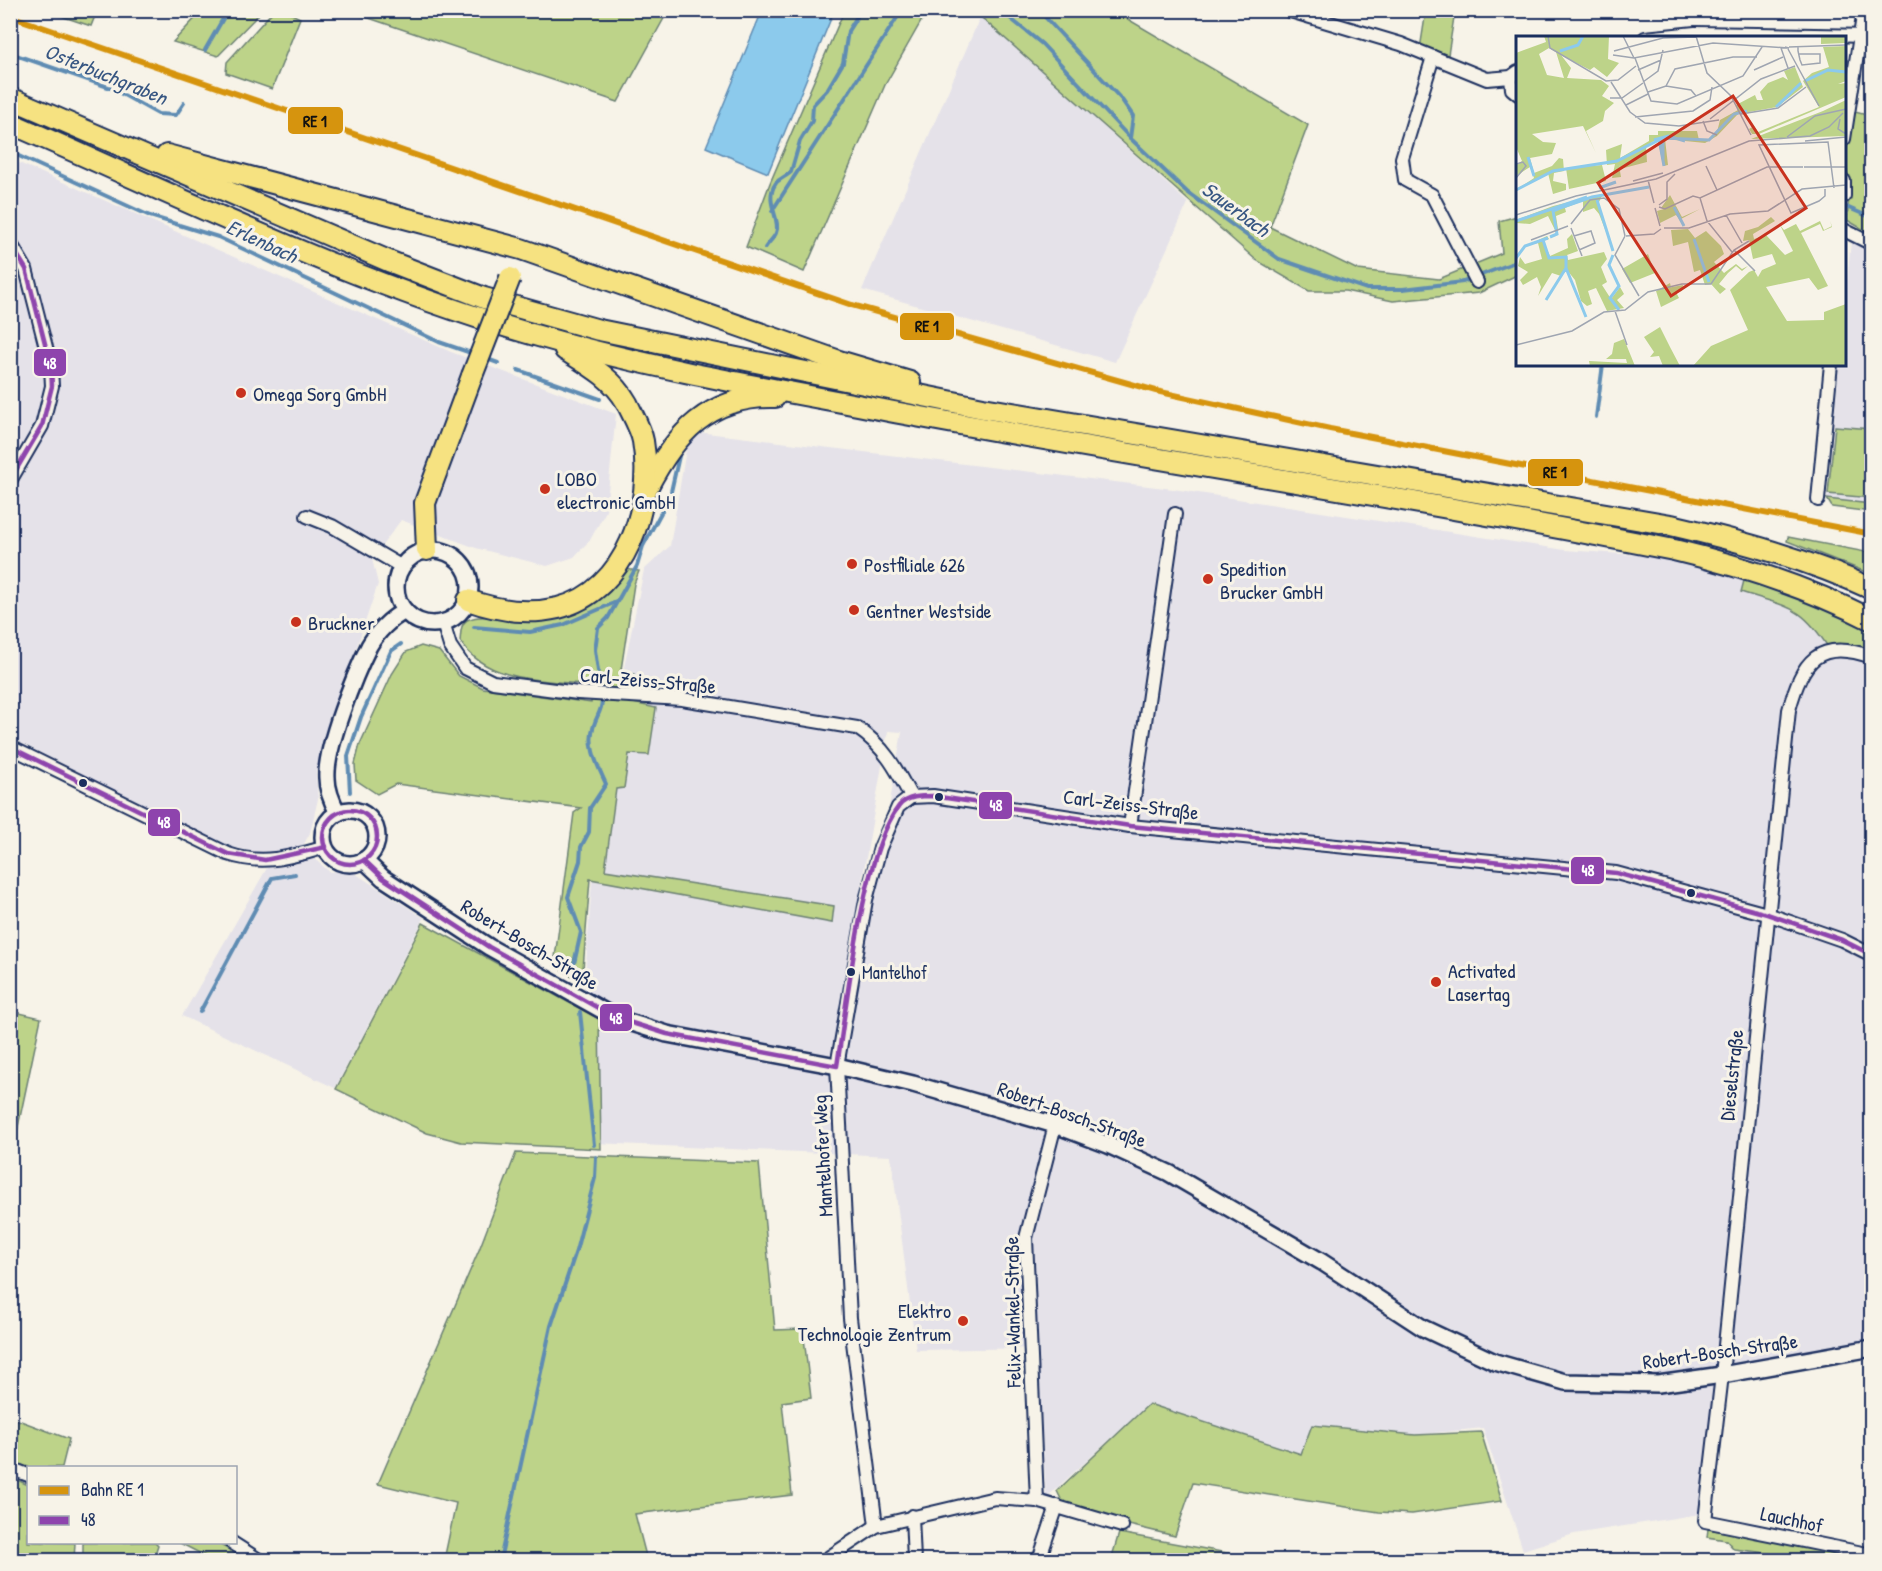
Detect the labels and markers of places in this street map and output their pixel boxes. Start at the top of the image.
place label: Omega Sorg GmbH [253,380,386,407]
marker: Omega Sorg GmbH [234,386,248,400]
place label: LOBO electronic GmbH [557,465,675,515]
marker: LOBO electronic GmbH [538,482,552,496]
place label: Postfiliale 626 [864,551,965,578]
place label: Spedition Brucker GmbH [1220,555,1323,605]
marker: Postfiliale 626 [845,557,859,571]
marker: Spedition Brucker GmbH [1201,572,1215,586]
place label: Gentner Westside [866,597,992,624]
marker: Gentner Westside [847,603,861,617]
place label: Bruckner [308,609,375,636]
marker: Bruckner [289,615,303,629]
unlabelled marker [77,777,89,789]
unlabelled marker [933,791,945,803]
unlabelled marker [1685,887,1697,899]
place label: Activated Lasertag [1448,957,1516,1007]
place label: Mantelhof [862,960,928,985]
marker: Mantelhof [845,966,857,978]
marker: Activated Lasertag [1429,975,1443,989]
place label: Elektro Technologie Zentrum [798,1297,951,1347]
marker: Elektro Technologie Zentrum [956,1314,970,1328]

